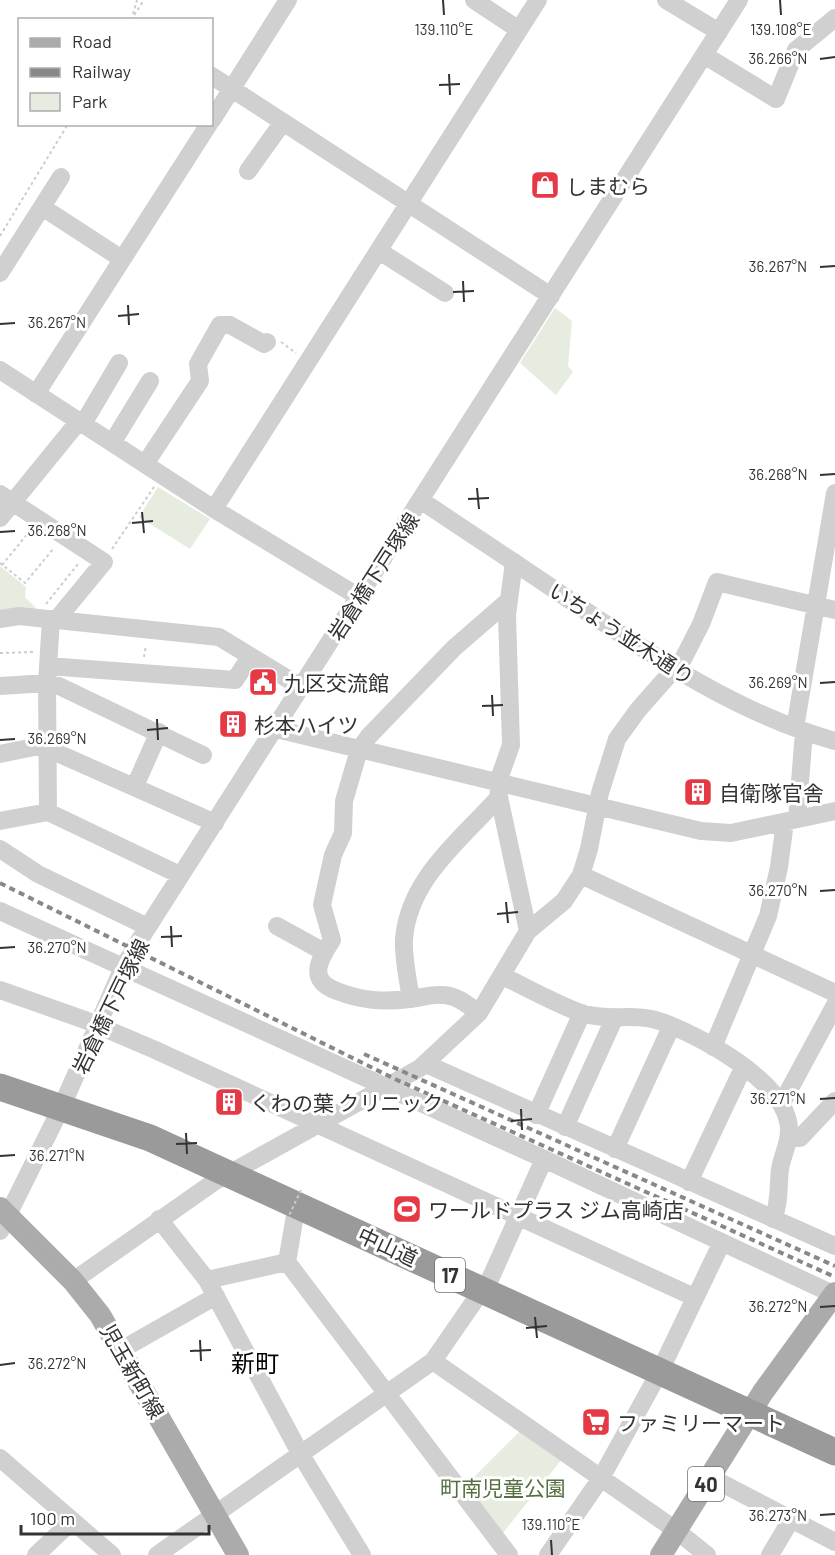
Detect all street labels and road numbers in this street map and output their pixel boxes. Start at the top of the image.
street label: 岩倉橋下戸塚線 [322,508,424,644]
street label: いちょう並木通り [545,577,699,689]
street label: 岩倉橋下戸塚線 [67,934,153,1078]
street label: 中山道 [354,1221,422,1271]
road number: 17 [435,1258,465,1292]
street label: 児玉新町線 [96,1319,170,1423]
road number: 40 [688,1467,724,1501]

